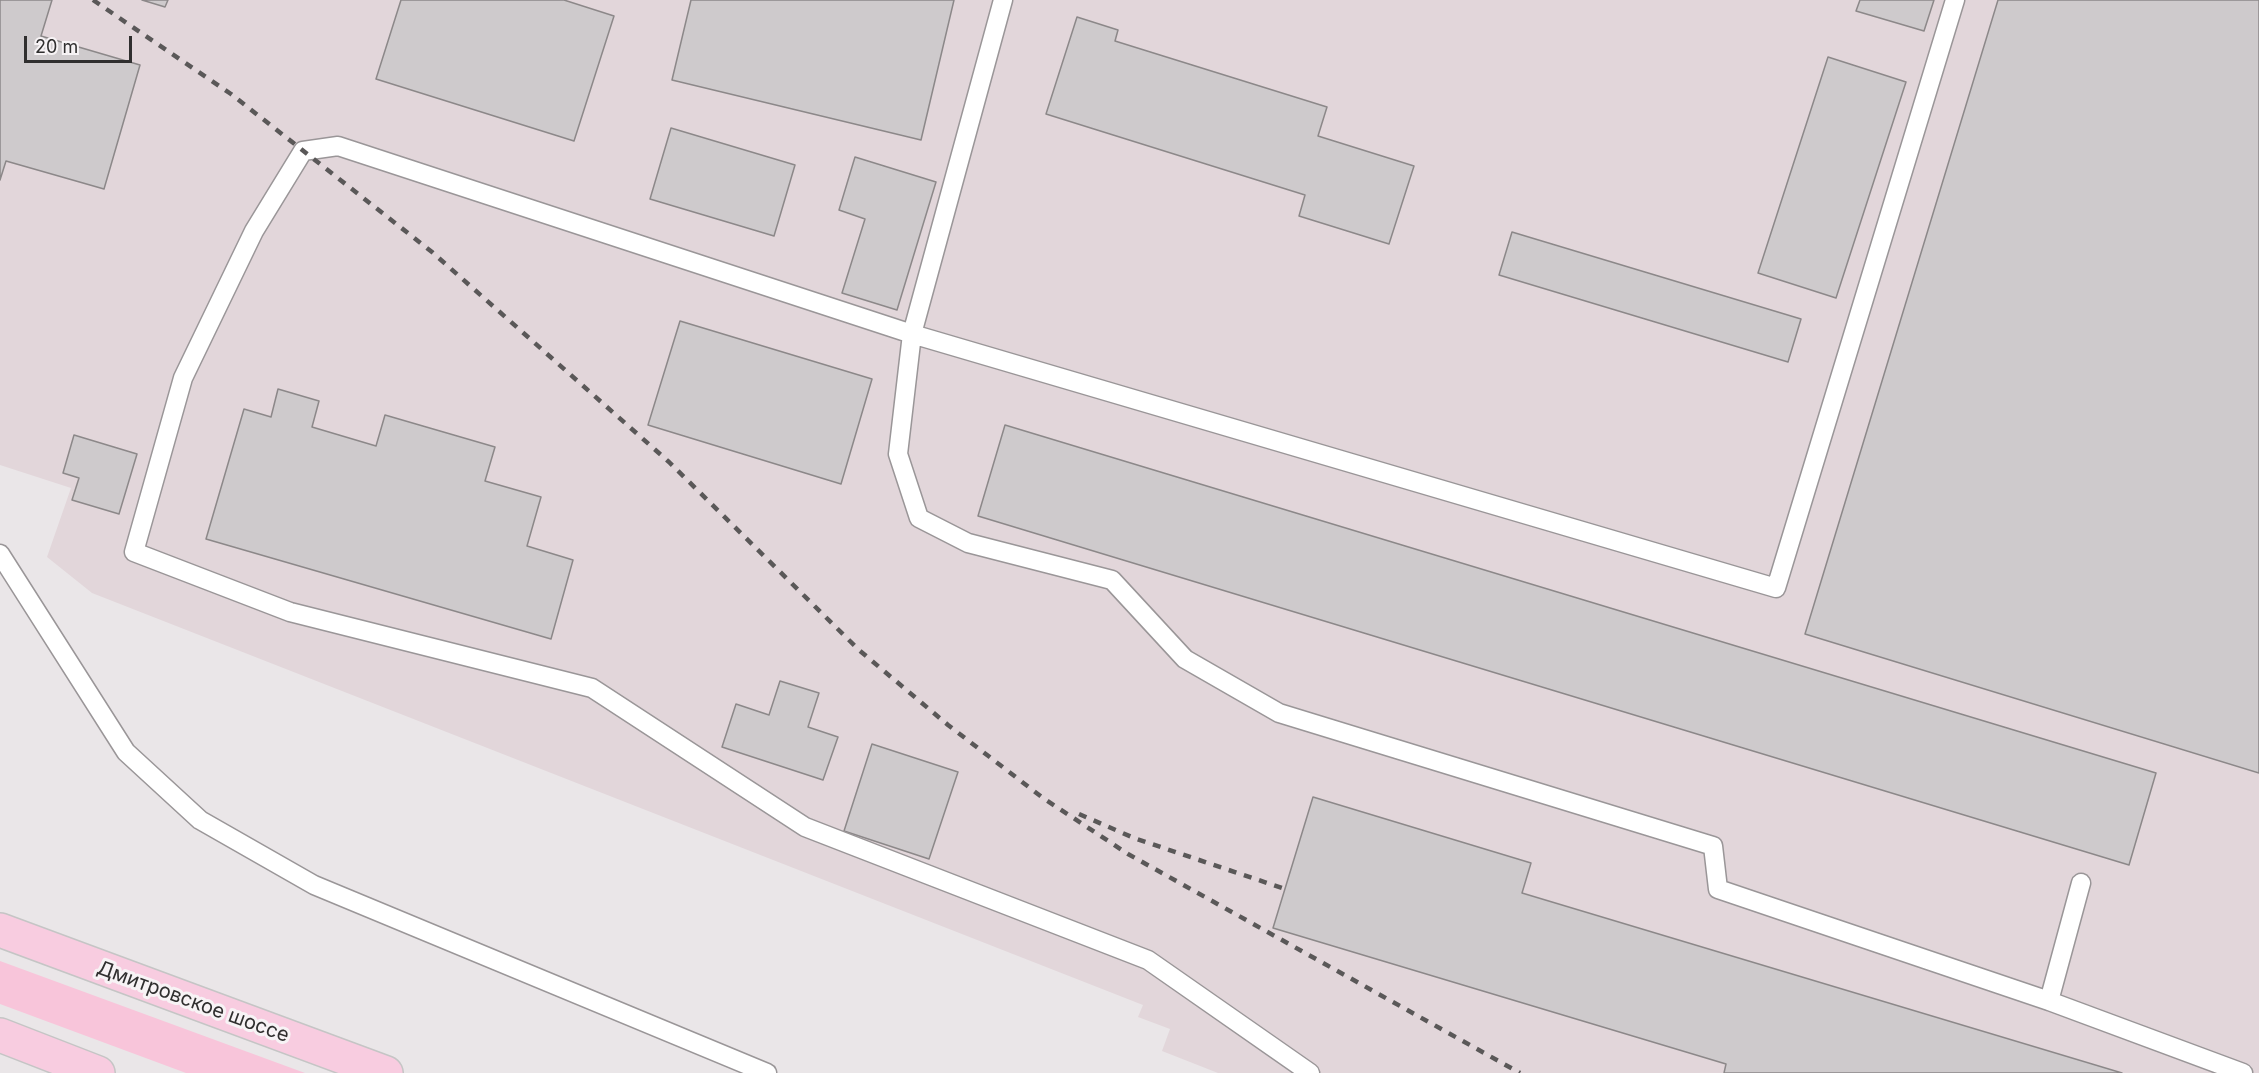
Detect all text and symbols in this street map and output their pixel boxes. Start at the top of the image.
scale bar [27,24,135,62]
text: 20 m [35,36,78,57]
street label: Дмитровское шоссе [94,956,292,1048]

